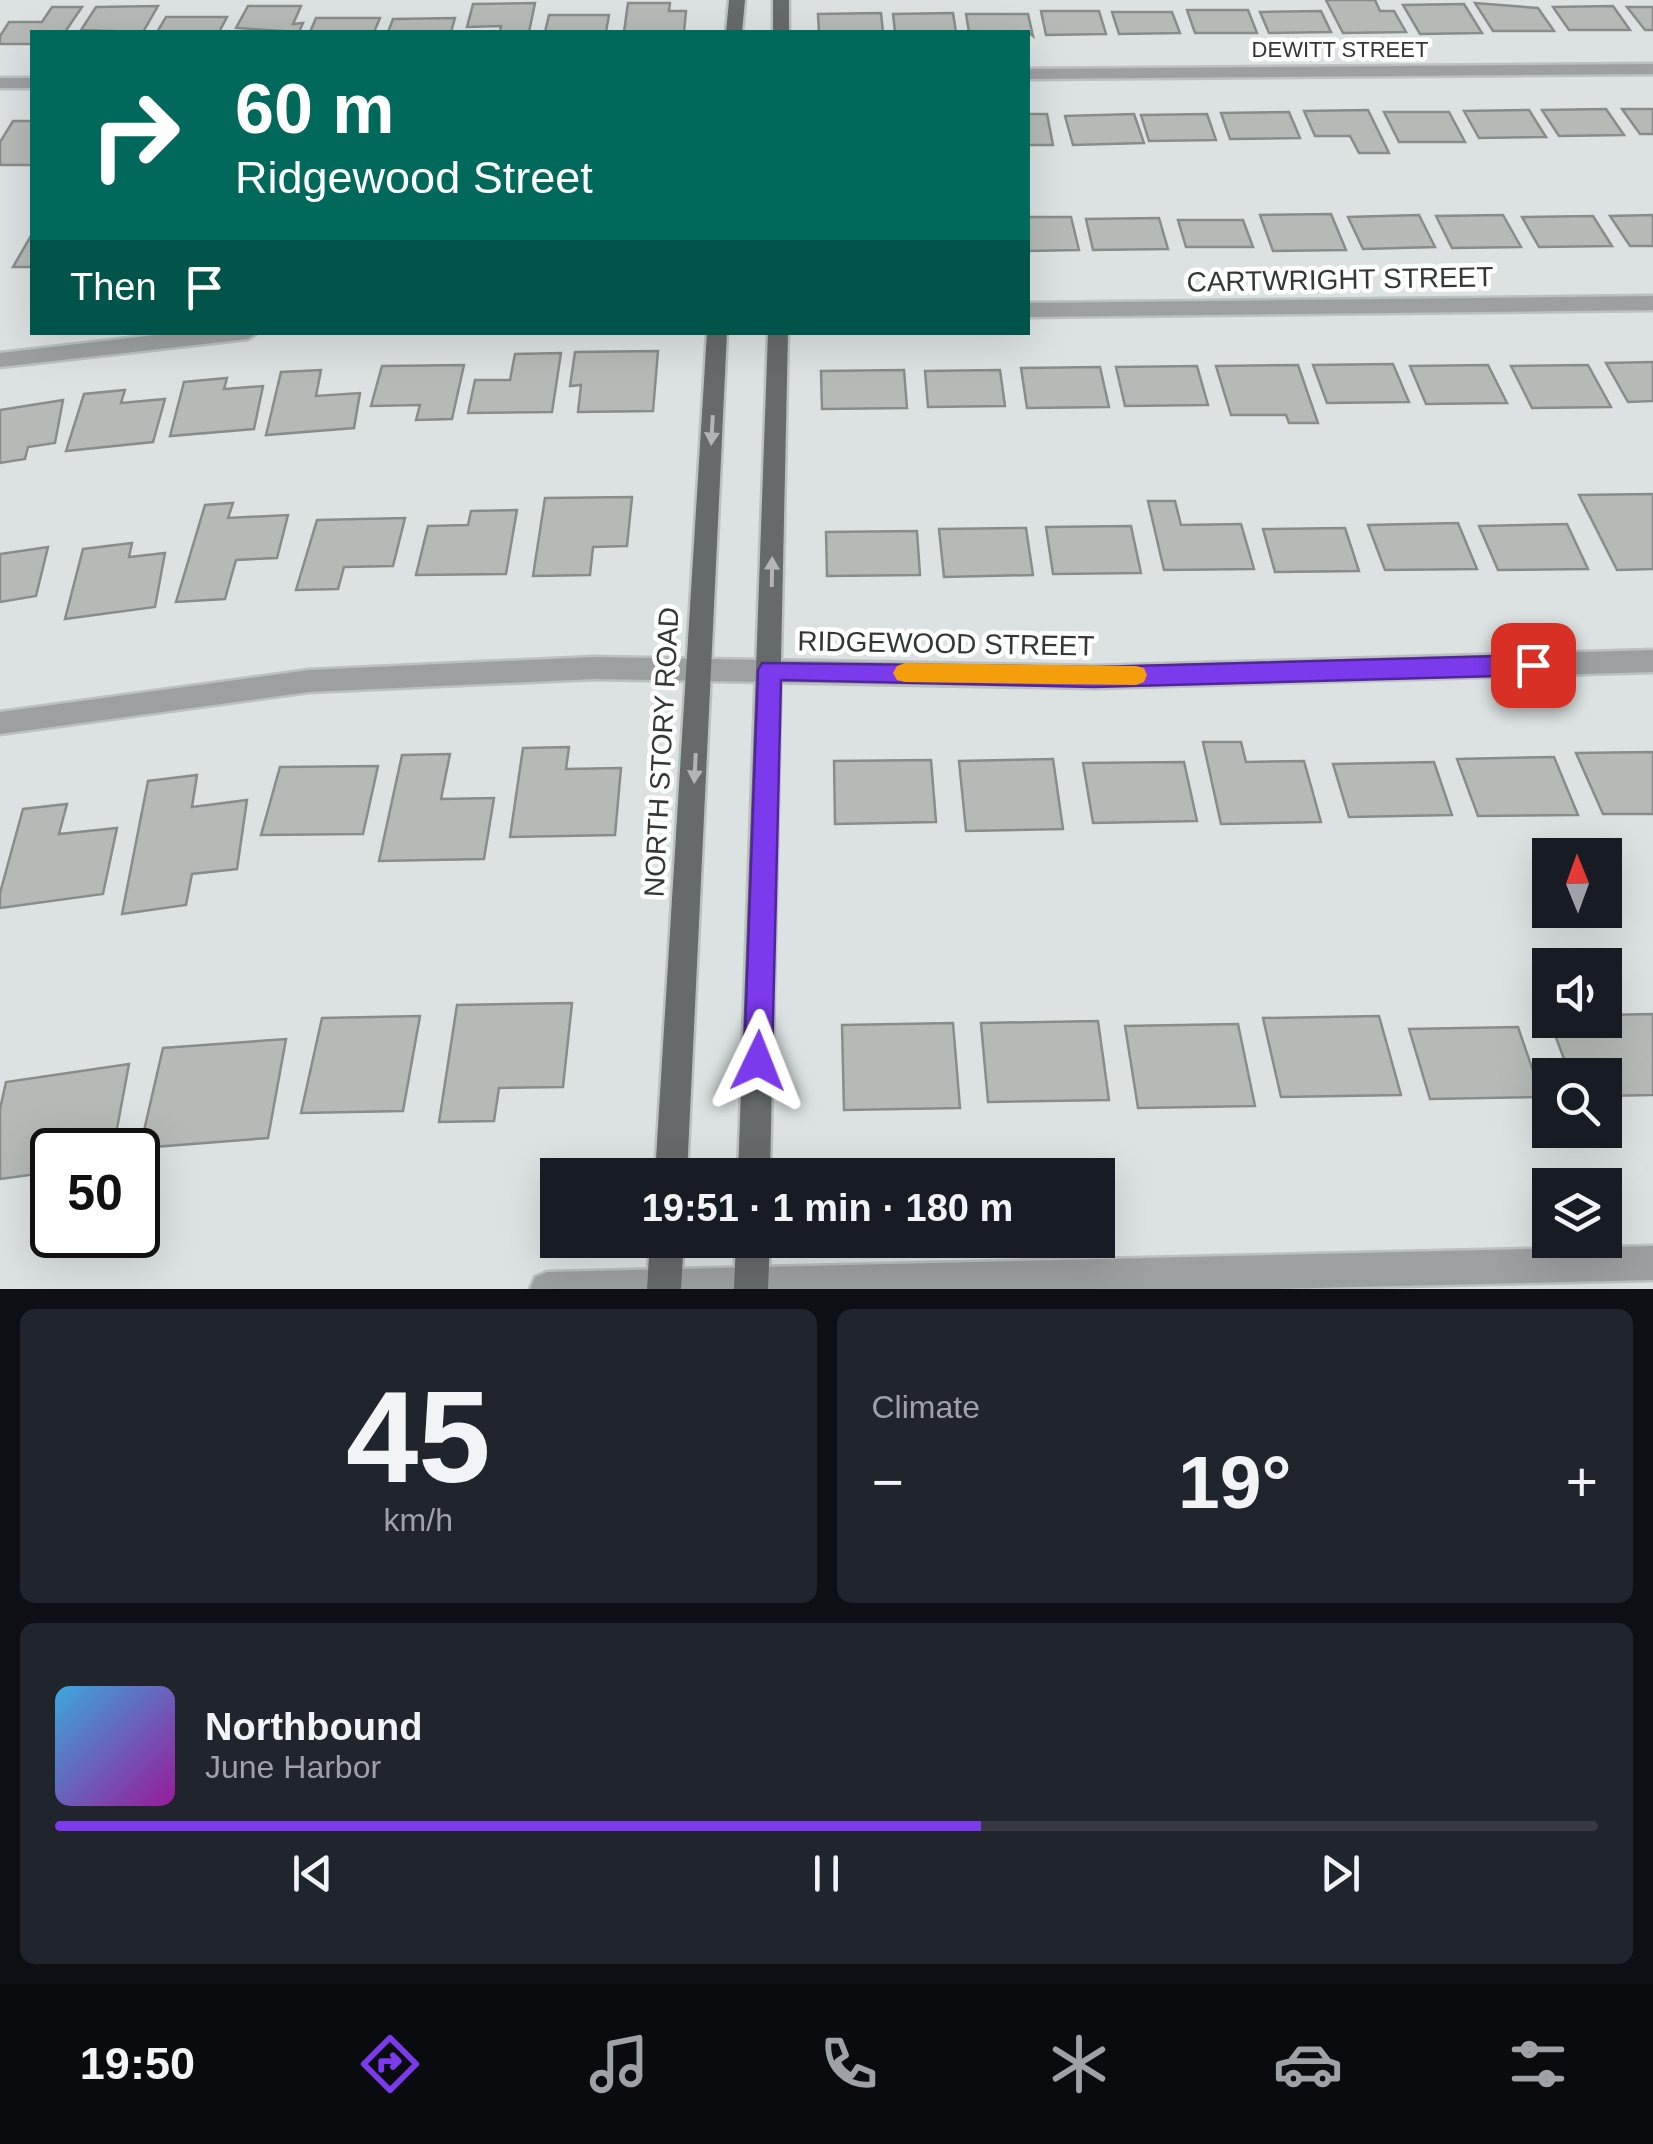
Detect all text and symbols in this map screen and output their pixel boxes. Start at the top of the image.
street label: DEWITT STREET [1252,37,1428,62]
icon: right [70,70,200,200]
text: 60 m [235,70,395,148]
text: Ridgewood Street [235,152,593,203]
icon: arrive [177,260,232,315]
street label: CARTWRIGHT STREET [1186,261,1494,298]
text: Then [70,266,157,308]
one-way arrow [704,414,720,446]
one-way arrow [765,556,781,588]
street label: NORTH STORY ROAD [638,606,685,898]
pin [1491,623,1576,708]
street label: RIDGEWOOD STREET [797,625,1095,662]
icon: arrive [1506,638,1561,693]
one-way arrow [687,753,703,785]
north arrow [1532,838,1622,928]
map controls [1532,838,1622,1258]
button: sound [1532,948,1622,1038]
position arrow [706,1009,810,1113]
button: search [1532,1058,1622,1148]
speed limit sign: 50 [30,1128,160,1258]
button: layers [1532,1168,1622,1258]
text: 19:51 · 1 min · 180 m [642,1187,1013,1229]
text: 45 [346,1364,491,1510]
text: Climate [872,1389,980,1425]
text: 19° [1178,1440,1291,1524]
text: − [872,1451,904,1513]
text: + [1566,1451,1598,1513]
text: km/h [384,1502,453,1538]
text: Northbound [205,1706,422,1748]
text: June Harbor [205,1749,381,1785]
icon: previous [285,1846,340,1901]
icon: pause [799,1846,854,1901]
icon: next [1313,1846,1368,1901]
icon: directions [355,2029,425,2099]
icon: music [584,2029,654,2099]
icon: phone [814,2029,884,2099]
icon: climate [1044,2029,1114,2099]
icon: car [1273,2029,1343,2099]
icon: filters [1503,2029,1573,2099]
text: 19:50 [80,2038,195,2089]

